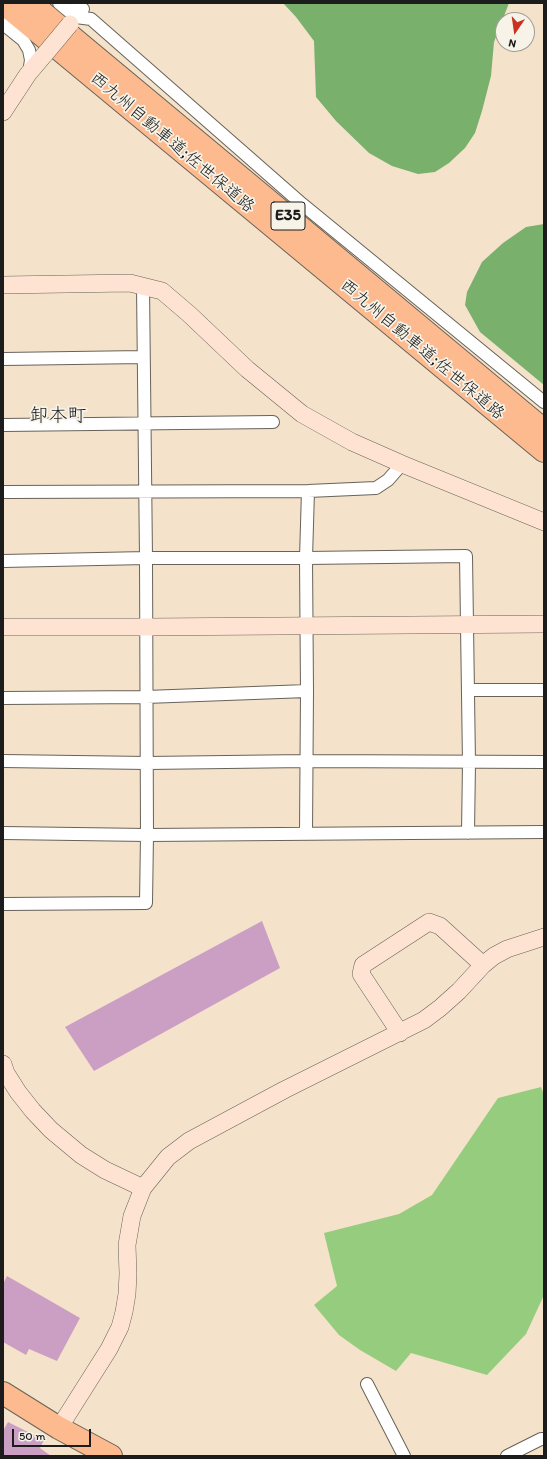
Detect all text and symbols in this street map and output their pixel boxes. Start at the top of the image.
north arrow [495,12,535,52]
text: N [507,36,517,50]
street label: 西九州自動車道;佐世保道路 [86,68,258,218]
road number: E35 [271,202,305,230]
street label: 西九州自動車道;佐世保道路 [336,275,508,425]
district label: 卸本町 [30,405,86,427]
scale bar [14,1421,93,1447]
text: 50 m [19,1429,45,1443]

